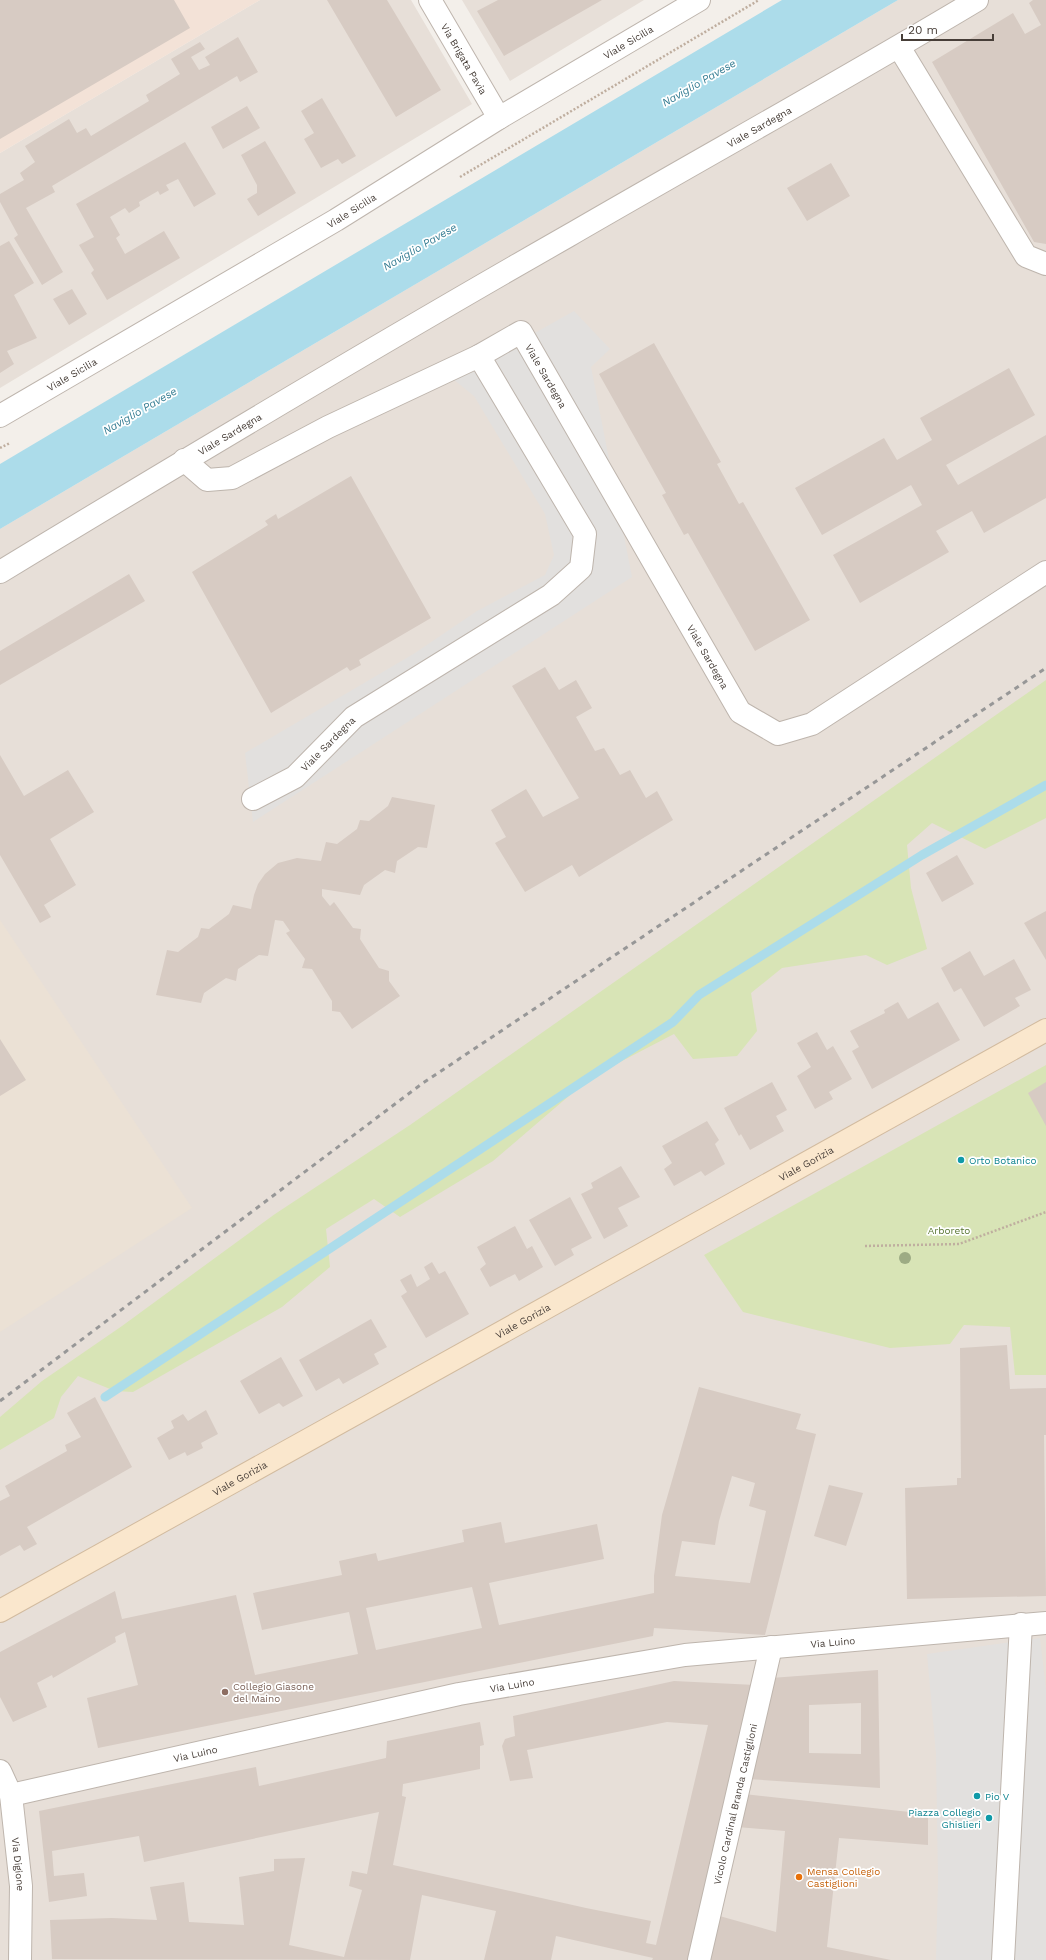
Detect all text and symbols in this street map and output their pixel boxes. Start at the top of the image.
scale bar [902,16,993,42]
street label: Via Brigata Pavia [439,21,490,96]
street label: Viale Sicilia [601,23,655,61]
text: 20 m [908,23,938,37]
water label: Naviglio Pavese [660,57,738,109]
street label: Viale Sardegna [725,104,793,149]
street label: Viale Sicilia [325,191,378,230]
water label: Naviglio Pavese [381,221,459,273]
street label: Viale Sardegna [523,342,569,410]
street label: Viale Sicilia [45,355,99,393]
water label: Naviglio Pavese [101,385,179,437]
street label: Viale Sardegna [196,410,264,457]
street label: Viale Sardegna [685,623,731,691]
street label: Viale Sardegna [299,714,358,773]
street label: Viale Gorizia [777,1144,836,1183]
marker: Orto Botanico [956,1155,966,1165]
place label: Orto Botanico [969,1155,1037,1166]
park label: Arboreto [928,1225,970,1236]
street label: Viale Gorizia [494,1301,552,1340]
street label: Viale Gorizia [210,1458,269,1498]
street label: Via Luino [810,1634,856,1649]
street label: Via Luino [489,1676,535,1694]
place label: Collegio Giasone del Maino [233,1681,314,1704]
marker: Collegio Giasone del Maino [220,1687,230,1697]
street label: Vicolo Cardinal Branda Castiglioni [711,1723,759,1886]
street label: Via Luino [172,1743,219,1764]
marker: Pio V [972,1791,982,1801]
place label: Pio V [985,1791,1010,1802]
place label: Piazza Collegio Ghislieri [908,1807,981,1830]
marker: Piazza Collegio Ghislieri [984,1813,994,1823]
street label: Via Digione [10,1837,27,1891]
place label: Mensa Collegio Castiglioni [807,1866,880,1889]
marker: Mensa Collegio Castiglioni [794,1872,804,1882]

